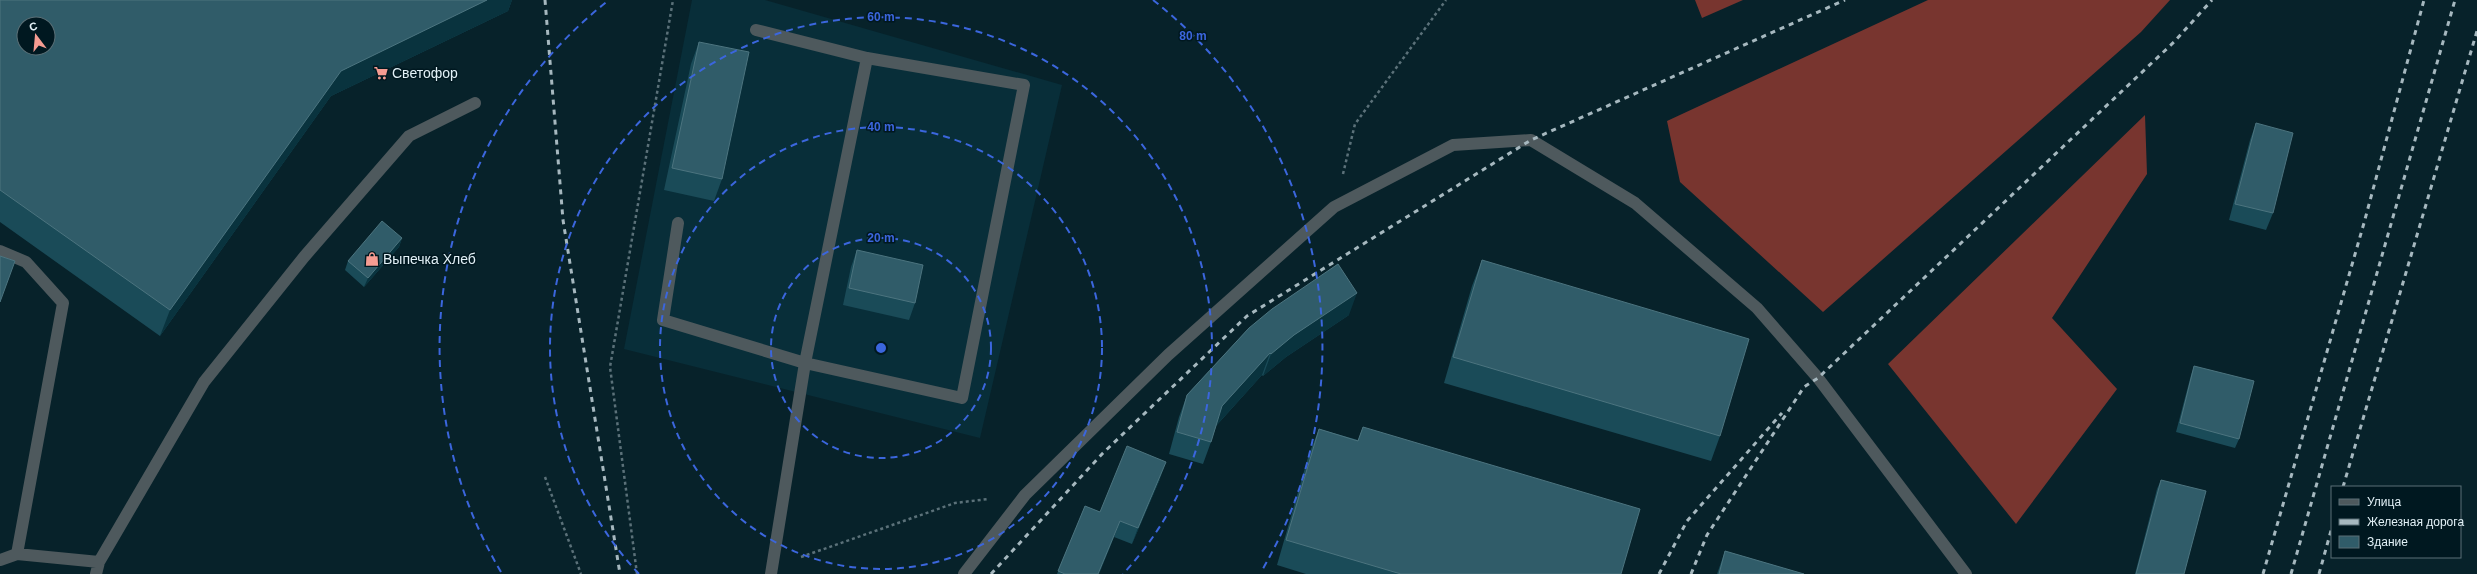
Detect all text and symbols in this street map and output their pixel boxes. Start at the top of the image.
text: 60 m [867,10,895,24]
north arrow [16,16,56,56]
text: С [28,20,39,33]
text: 80 m [1179,29,1207,43]
supermarket icon: Светофор [373,65,389,81]
place label: Светофор [392,65,458,81]
text: 40 m [867,120,895,134]
text: 20 m [867,231,895,245]
shop icon: Выпечка Хлеб [364,251,380,267]
place label: Выпечка Хлеб [383,251,476,267]
centre of rings [874,341,888,355]
legend [2331,486,2461,558]
text: Улица [2367,495,2401,509]
text: Железная дорога [2367,515,2464,529]
text: Здание [2367,535,2408,549]

